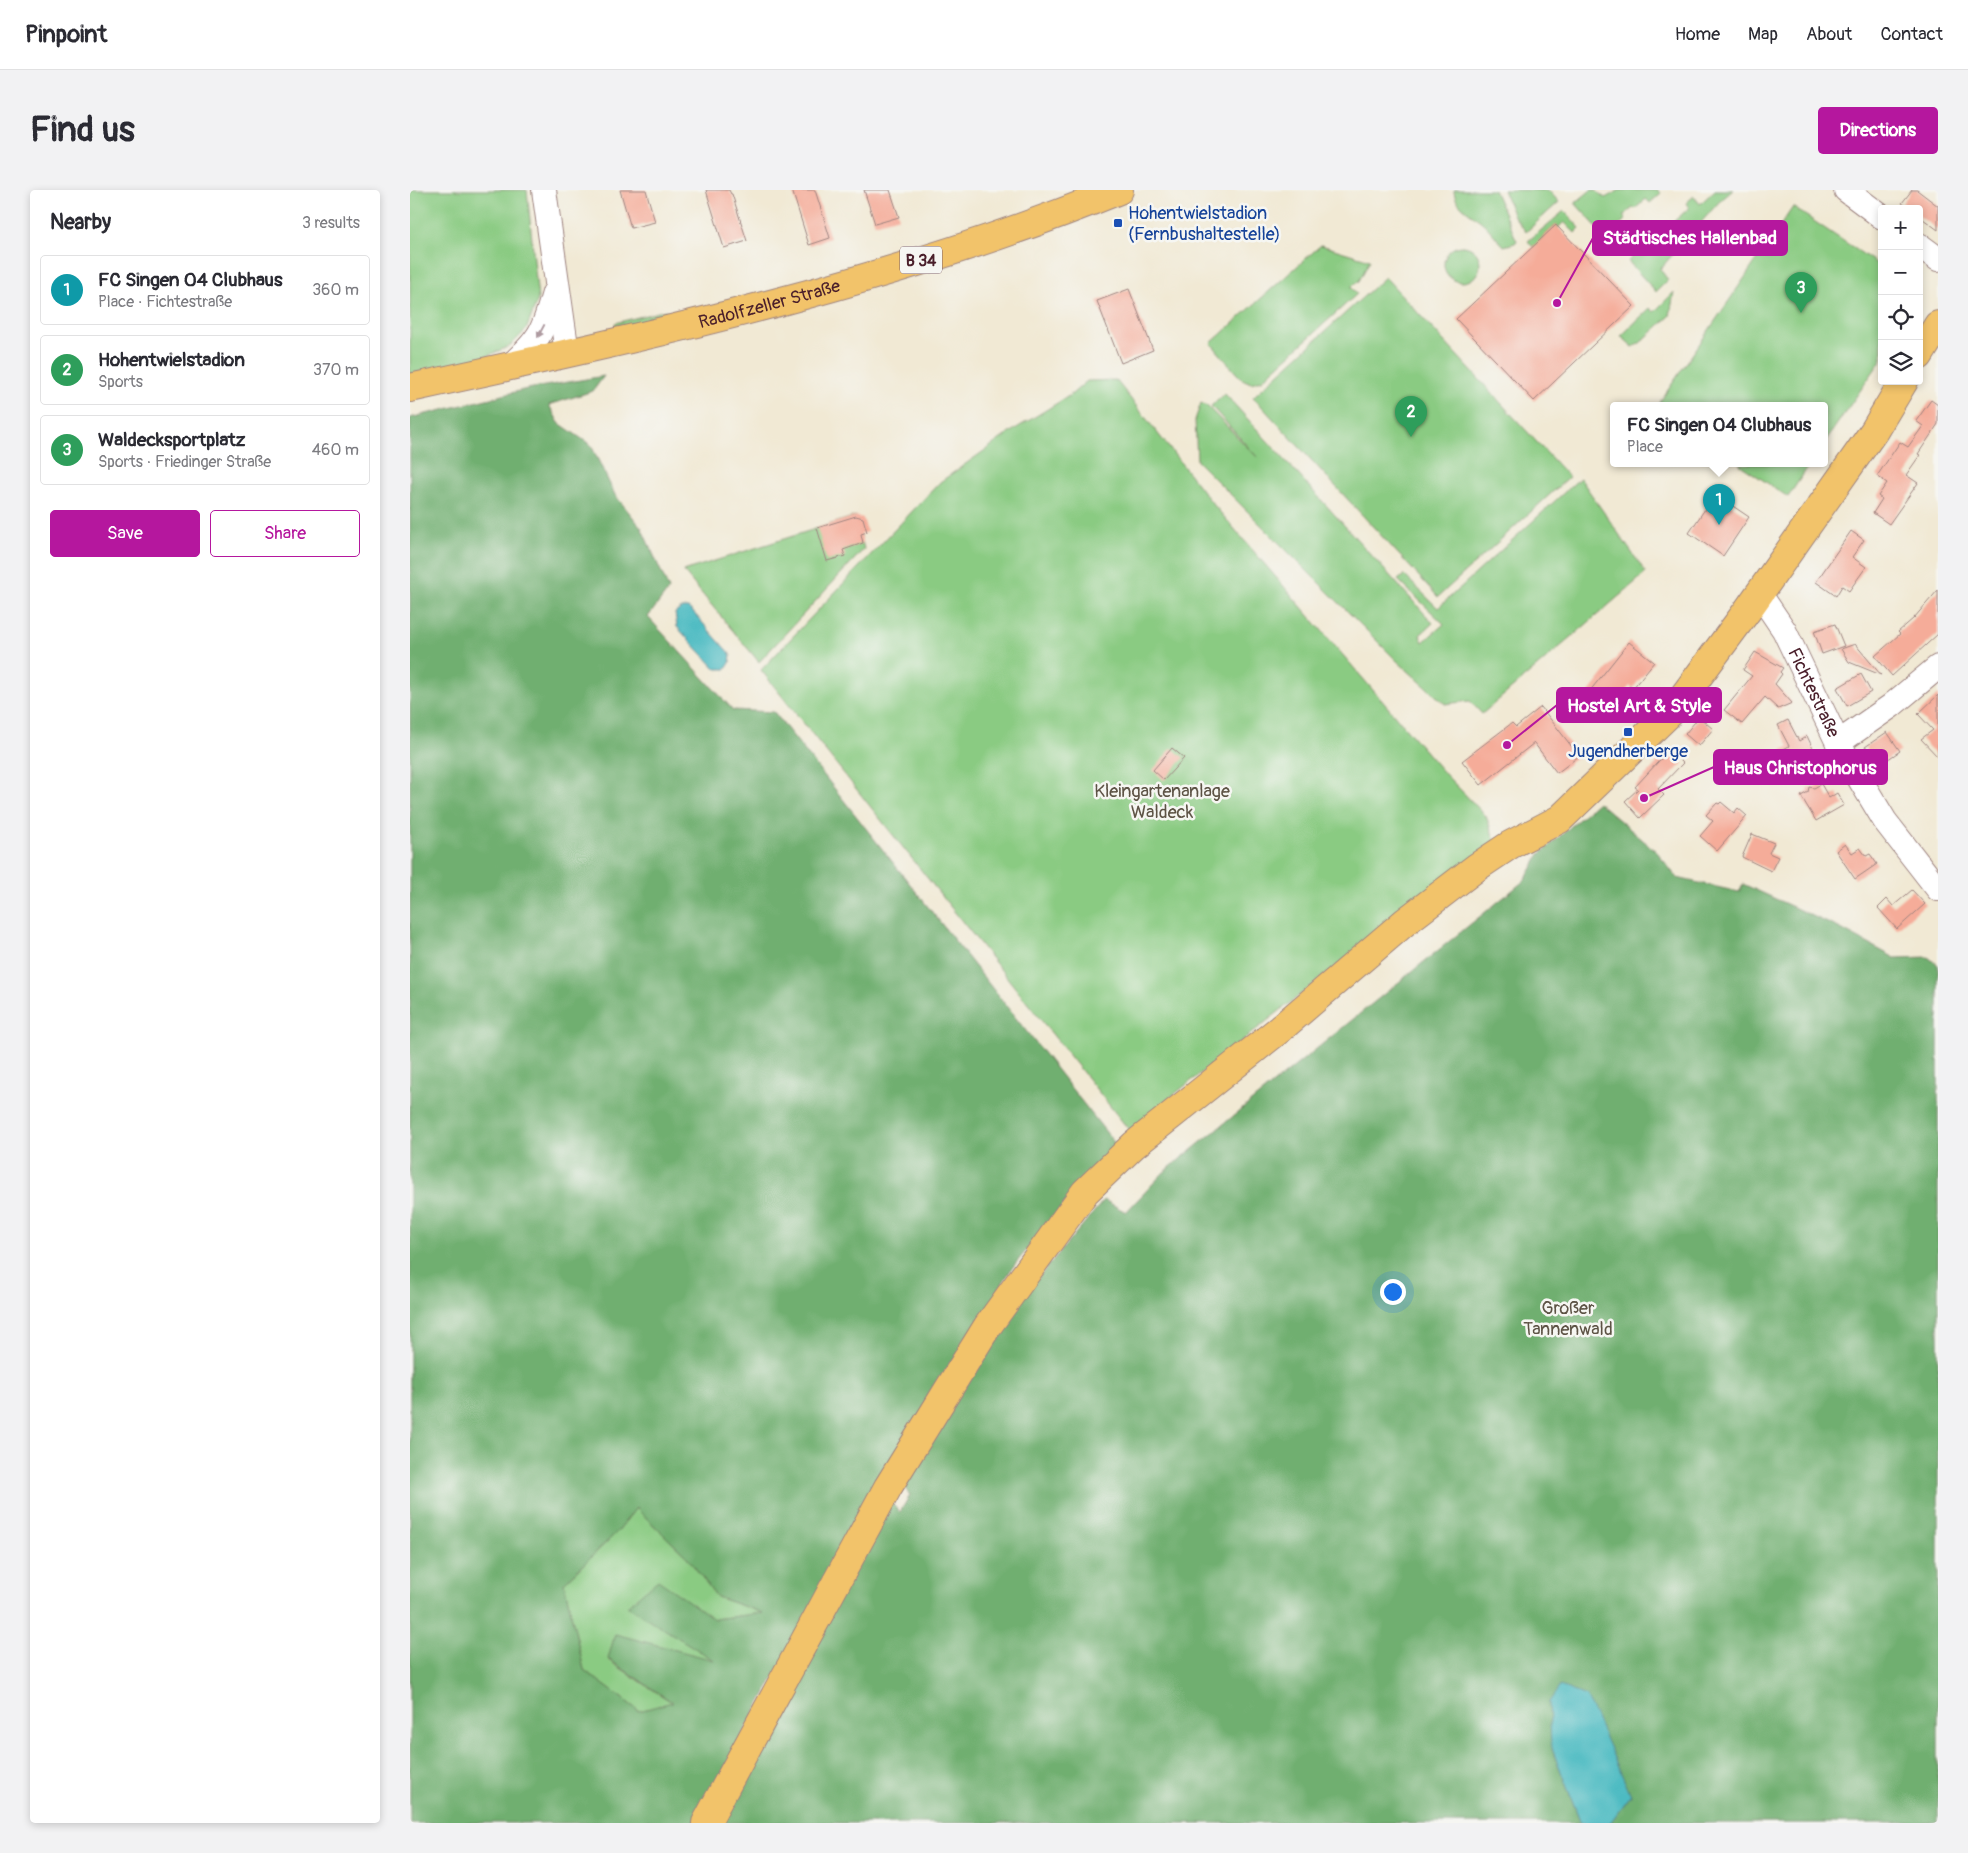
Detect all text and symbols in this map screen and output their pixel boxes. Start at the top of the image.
text: Pinpoint [25,20,107,49]
text: Home [1675,23,1720,46]
text: Map [1748,23,1778,46]
text: About [1806,23,1852,46]
text: Contact [1880,23,1943,46]
button: Directions [1818,107,1938,154]
text: Find us [30,108,135,152]
place label: Hohentwielstadion (Fernbushaltestelle) [1128,202,1281,246]
map controls [1878,205,1923,385]
button: + [1878,205,1923,250]
text: Nearby [50,209,111,236]
text: 3 results [302,213,360,233]
marker: Hohentwielstadion (Fernbushaltestelle) [1112,217,1124,229]
callout: Städtisches Hallenbad [1593,221,1787,255]
text: Städtisches Hallenbad [1603,226,1777,250]
road number: B 34 [900,246,942,274]
button: − [1878,250,1923,295]
text: FC Singen 04 Clubhaus [98,268,282,292]
pin: 3 [1785,272,1817,313]
street label: Radolfzeller Straße [696,274,843,334]
text: 1 [64,280,70,300]
text: 360 m [312,280,359,300]
text: Place · Fichtestraße [98,292,232,312]
button: locate [1878,295,1923,340]
one-way arrow [537,324,545,339]
button: layers [1878,340,1923,385]
text: Hohentwielstadion [98,348,245,372]
text: 2 [63,360,71,380]
text: 370 m [313,360,359,380]
text: Sports [98,372,143,392]
pin: 2 [1395,396,1427,437]
popup [1610,402,1828,467]
text: FC Singen 04 Clubhaus [1627,413,1811,437]
text: Waldecksportplatz [98,428,245,452]
text: Place [1627,437,1663,457]
text: 3 [63,440,71,460]
text: 460 m [312,440,359,460]
text: Sports · Friedinger Straße [98,452,271,472]
pin: 1 [1703,484,1735,525]
button: Save [50,510,200,557]
button: Share [210,510,360,557]
street label: Fichtestraße [1782,644,1845,741]
callout: Hostel Art & Style [1557,688,1721,722]
text: Hostel Art & Style [1567,694,1712,718]
marker: Jugendherberge [1622,726,1634,738]
place label: Jugendherberge [1568,740,1688,763]
callout: Haus Christophorus [1714,750,1887,784]
text: Haus Christophorus [1724,756,1877,780]
park label: Kleingartenanlage Waldeck [1094,780,1230,824]
your location [1380,1279,1406,1305]
park label: Großer Tannenwald [1523,1297,1613,1341]

